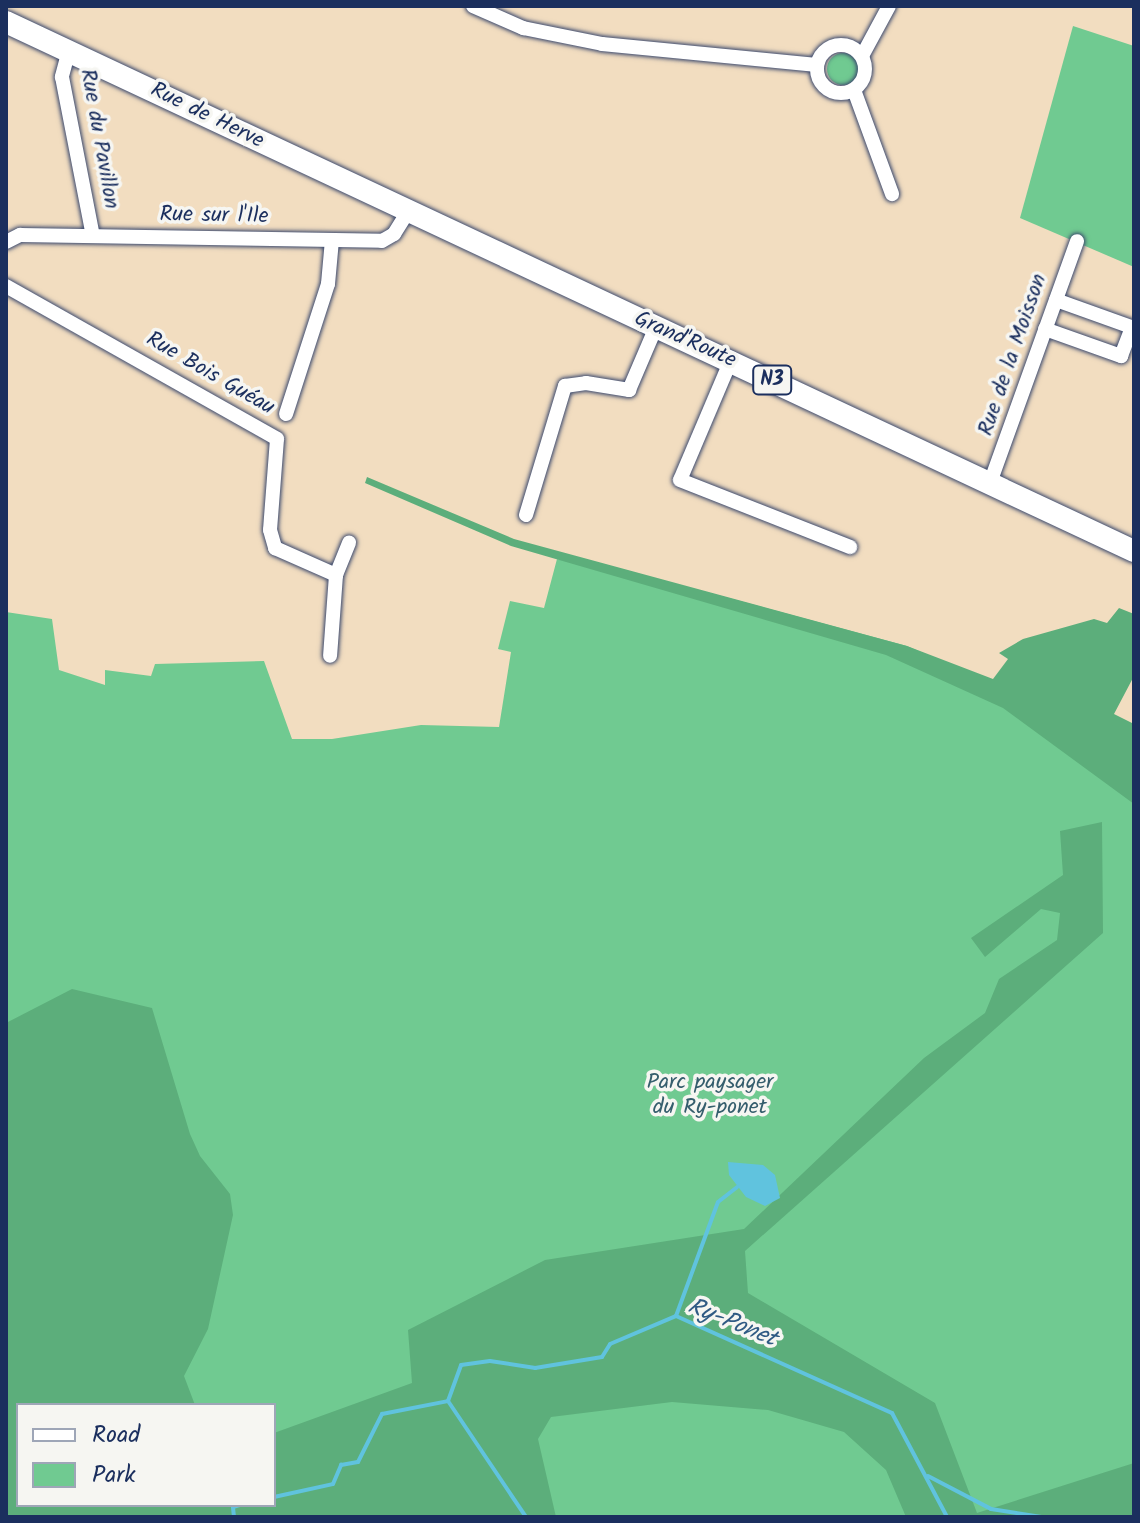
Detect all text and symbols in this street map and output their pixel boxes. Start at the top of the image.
street label: Rue du Pavillon [74,67,124,211]
street label: Rue de Herve [146,77,268,155]
street label: Rue sur l'Ile [159,202,269,230]
street label: Rue de la Moisson [973,271,1053,439]
street label: Grand'Route [630,306,740,374]
street label: Rue Bois Guéau [141,327,279,421]
road number: N3 [752,364,792,396]
park label: Parc paysager du Ry-ponet [647,1069,773,1120]
water label: Ry-Ponet [683,1292,781,1354]
legend [16,1403,276,1507]
text: Road [92,1416,140,1455]
text: Park [92,1456,136,1495]

